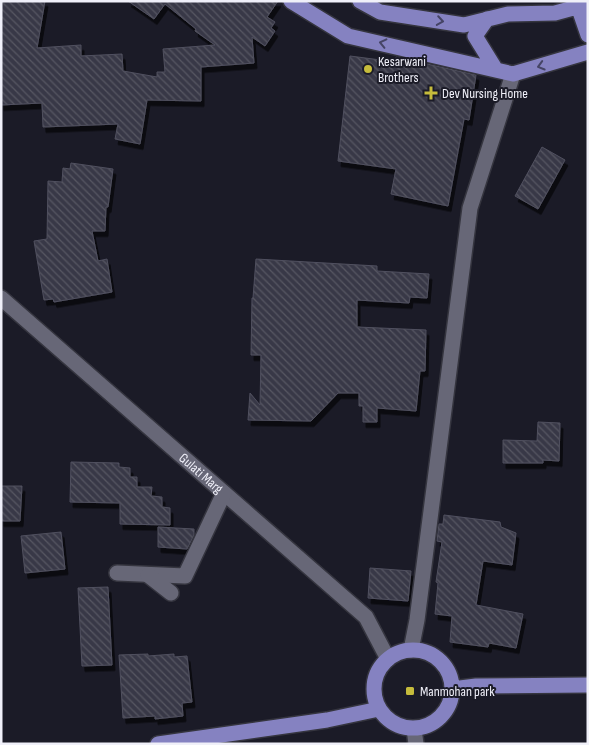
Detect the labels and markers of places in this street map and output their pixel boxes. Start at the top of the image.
place label: Kesarwani Brothers [378,53,426,86]
marker: Kesarwani Brothers [362,63,374,75]
place label: Dev Nursing Home [442,85,528,102]
marker: Dev Nursing Home [424,86,438,100]
place label: Manmohan park [420,683,495,700]
marker: Manmohan park [404,685,416,697]

